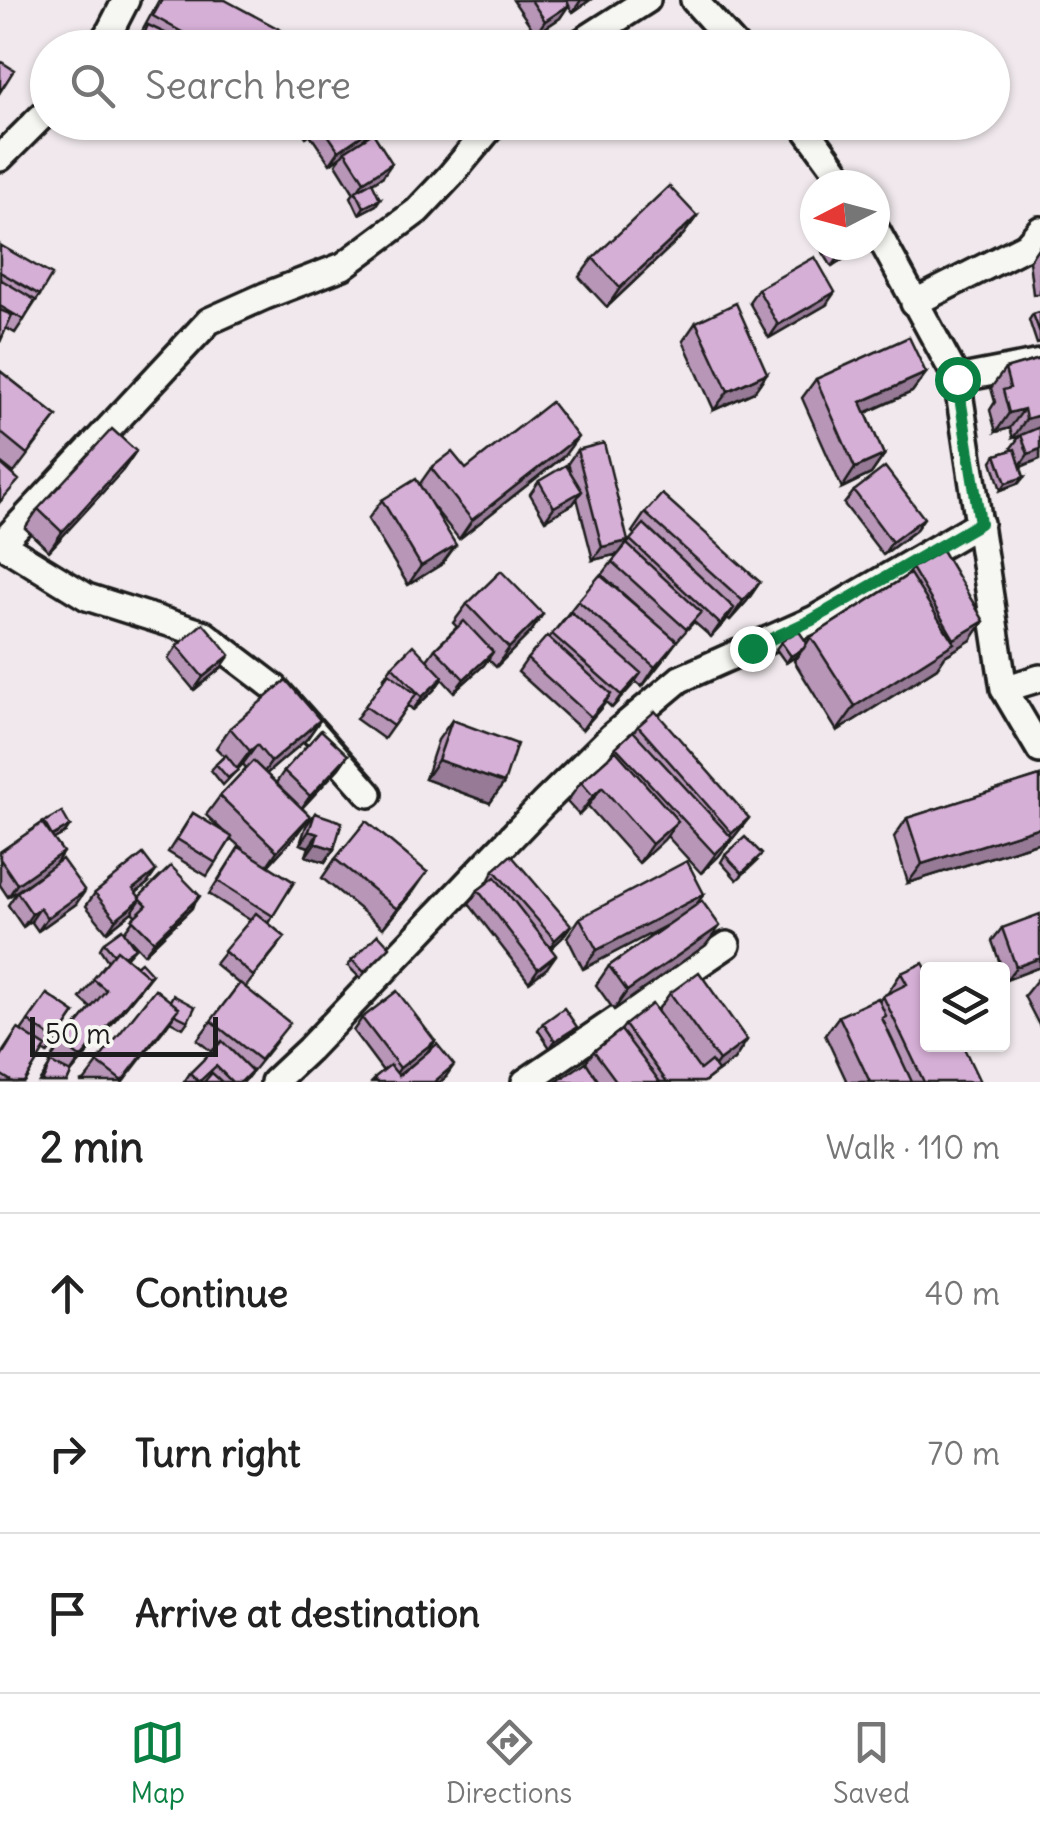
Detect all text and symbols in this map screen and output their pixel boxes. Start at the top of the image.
search box [30,30,1010,140]
icon: search [65,58,120,113]
text: Search here [145,62,351,109]
north arrow [800,170,890,260]
route start [935,357,981,403]
route end [730,626,776,672]
map controls [920,962,1010,1052]
button: layers [920,962,1010,1052]
scale bar [30,1012,218,1056]
text: 50 m [45,1016,111,1052]
text: 2 min [40,1121,144,1173]
text: Walk · 110 m [826,1127,1000,1168]
icon: ahead [40,1266,95,1321]
text: Continue [135,1270,288,1317]
text: 40 m [925,1273,1000,1314]
icon: right [40,1426,95,1481]
text: Turn right [135,1430,301,1477]
text: 70 m [928,1433,1000,1474]
icon: arrive [40,1586,95,1641]
text: Arrive at destination [135,1590,480,1637]
tab: Map [130,1715,185,1811]
tab: Directions [446,1715,572,1811]
tab: Saved [833,1715,910,1811]

